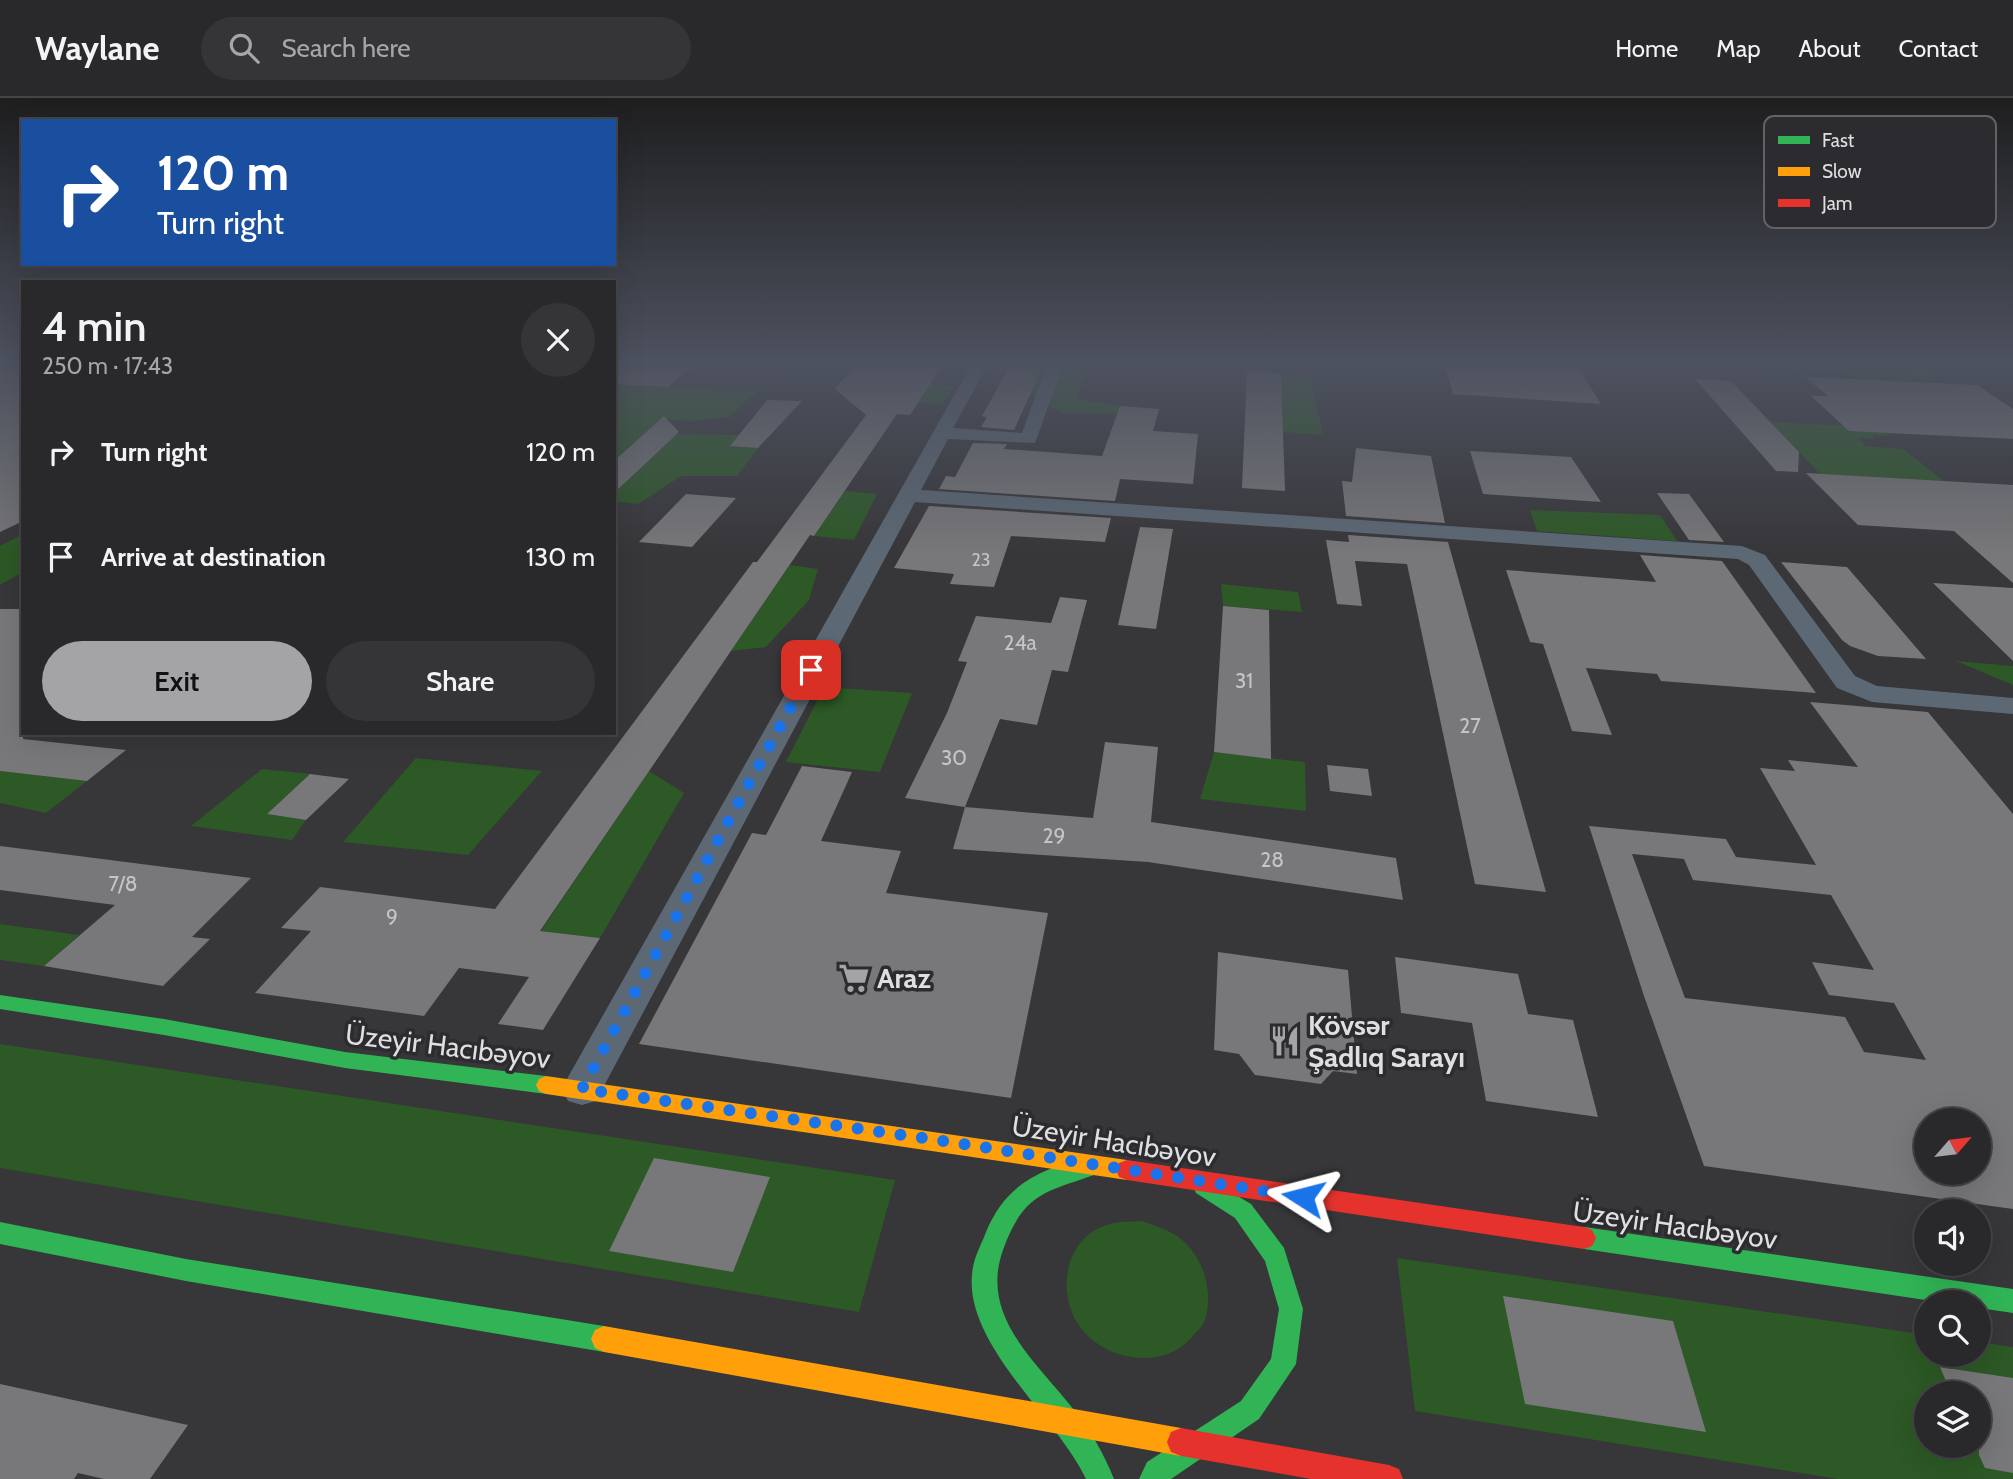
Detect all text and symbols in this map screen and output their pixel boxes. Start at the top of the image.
search box [201,17,691,80]
text: Waylane [35,28,159,68]
icon: search [225,29,263,67]
text: Search here [281,32,411,64]
text: Home [1615,34,1678,63]
text: Map [1716,34,1761,63]
text: About [1799,34,1861,63]
text: Contact [1899,34,1978,63]
legend [1764,116,1996,228]
text: Fast [1822,129,1855,152]
text: 120 m [157,143,289,202]
icon: right [42,147,133,238]
text: Slow [1822,160,1862,183]
text: Jam [1821,192,1852,215]
text: Turn right [157,203,284,242]
text: 4 min [42,300,146,352]
button: close [521,303,595,377]
text: 250 m · 17:43 [42,352,173,380]
icon: right [42,433,80,471]
text: Turn right [101,436,207,468]
text: 120 m [526,436,595,468]
icon: arrive [42,538,80,576]
text: Arrive at destination [101,541,326,573]
text: 130 m [526,541,595,573]
house number: 23 [971,549,991,571]
house number: 24a [1003,630,1037,655]
pin [781,640,841,700]
button: Exit [42,641,312,721]
button: Share [326,641,595,721]
icon: arrive [792,651,830,689]
house number: 31 [1235,668,1253,693]
house number: 27 [1459,713,1481,738]
house number: 30 [941,745,967,770]
house number: 29 [1043,823,1065,848]
house number: 28 [1260,847,1284,872]
house number: 7/8 [109,871,137,896]
house number: 9 [386,904,398,929]
supermarket icon: Araz [837,961,871,995]
place label: Araz [877,961,931,995]
place label: Kövsər Şadlıq Sarayı [1308,1008,1465,1074]
street label: Üzeyir Hacıbəyov [343,1017,553,1075]
restaurant icon: Kövsər Şadlıq Sarayı [1268,1024,1302,1058]
street label: Üzeyir Hacıbəyov [1009,1108,1219,1174]
north arrow [1914,1108,1992,1185]
map controls [1914,1108,1991,1458]
position arrow [1266,1160,1340,1234]
street label: Üzeyir Hacıbəyov [1570,1194,1780,1256]
button: sound [1914,1199,1991,1276]
button: search [1914,1290,1991,1367]
button: layers [1914,1381,1991,1458]

